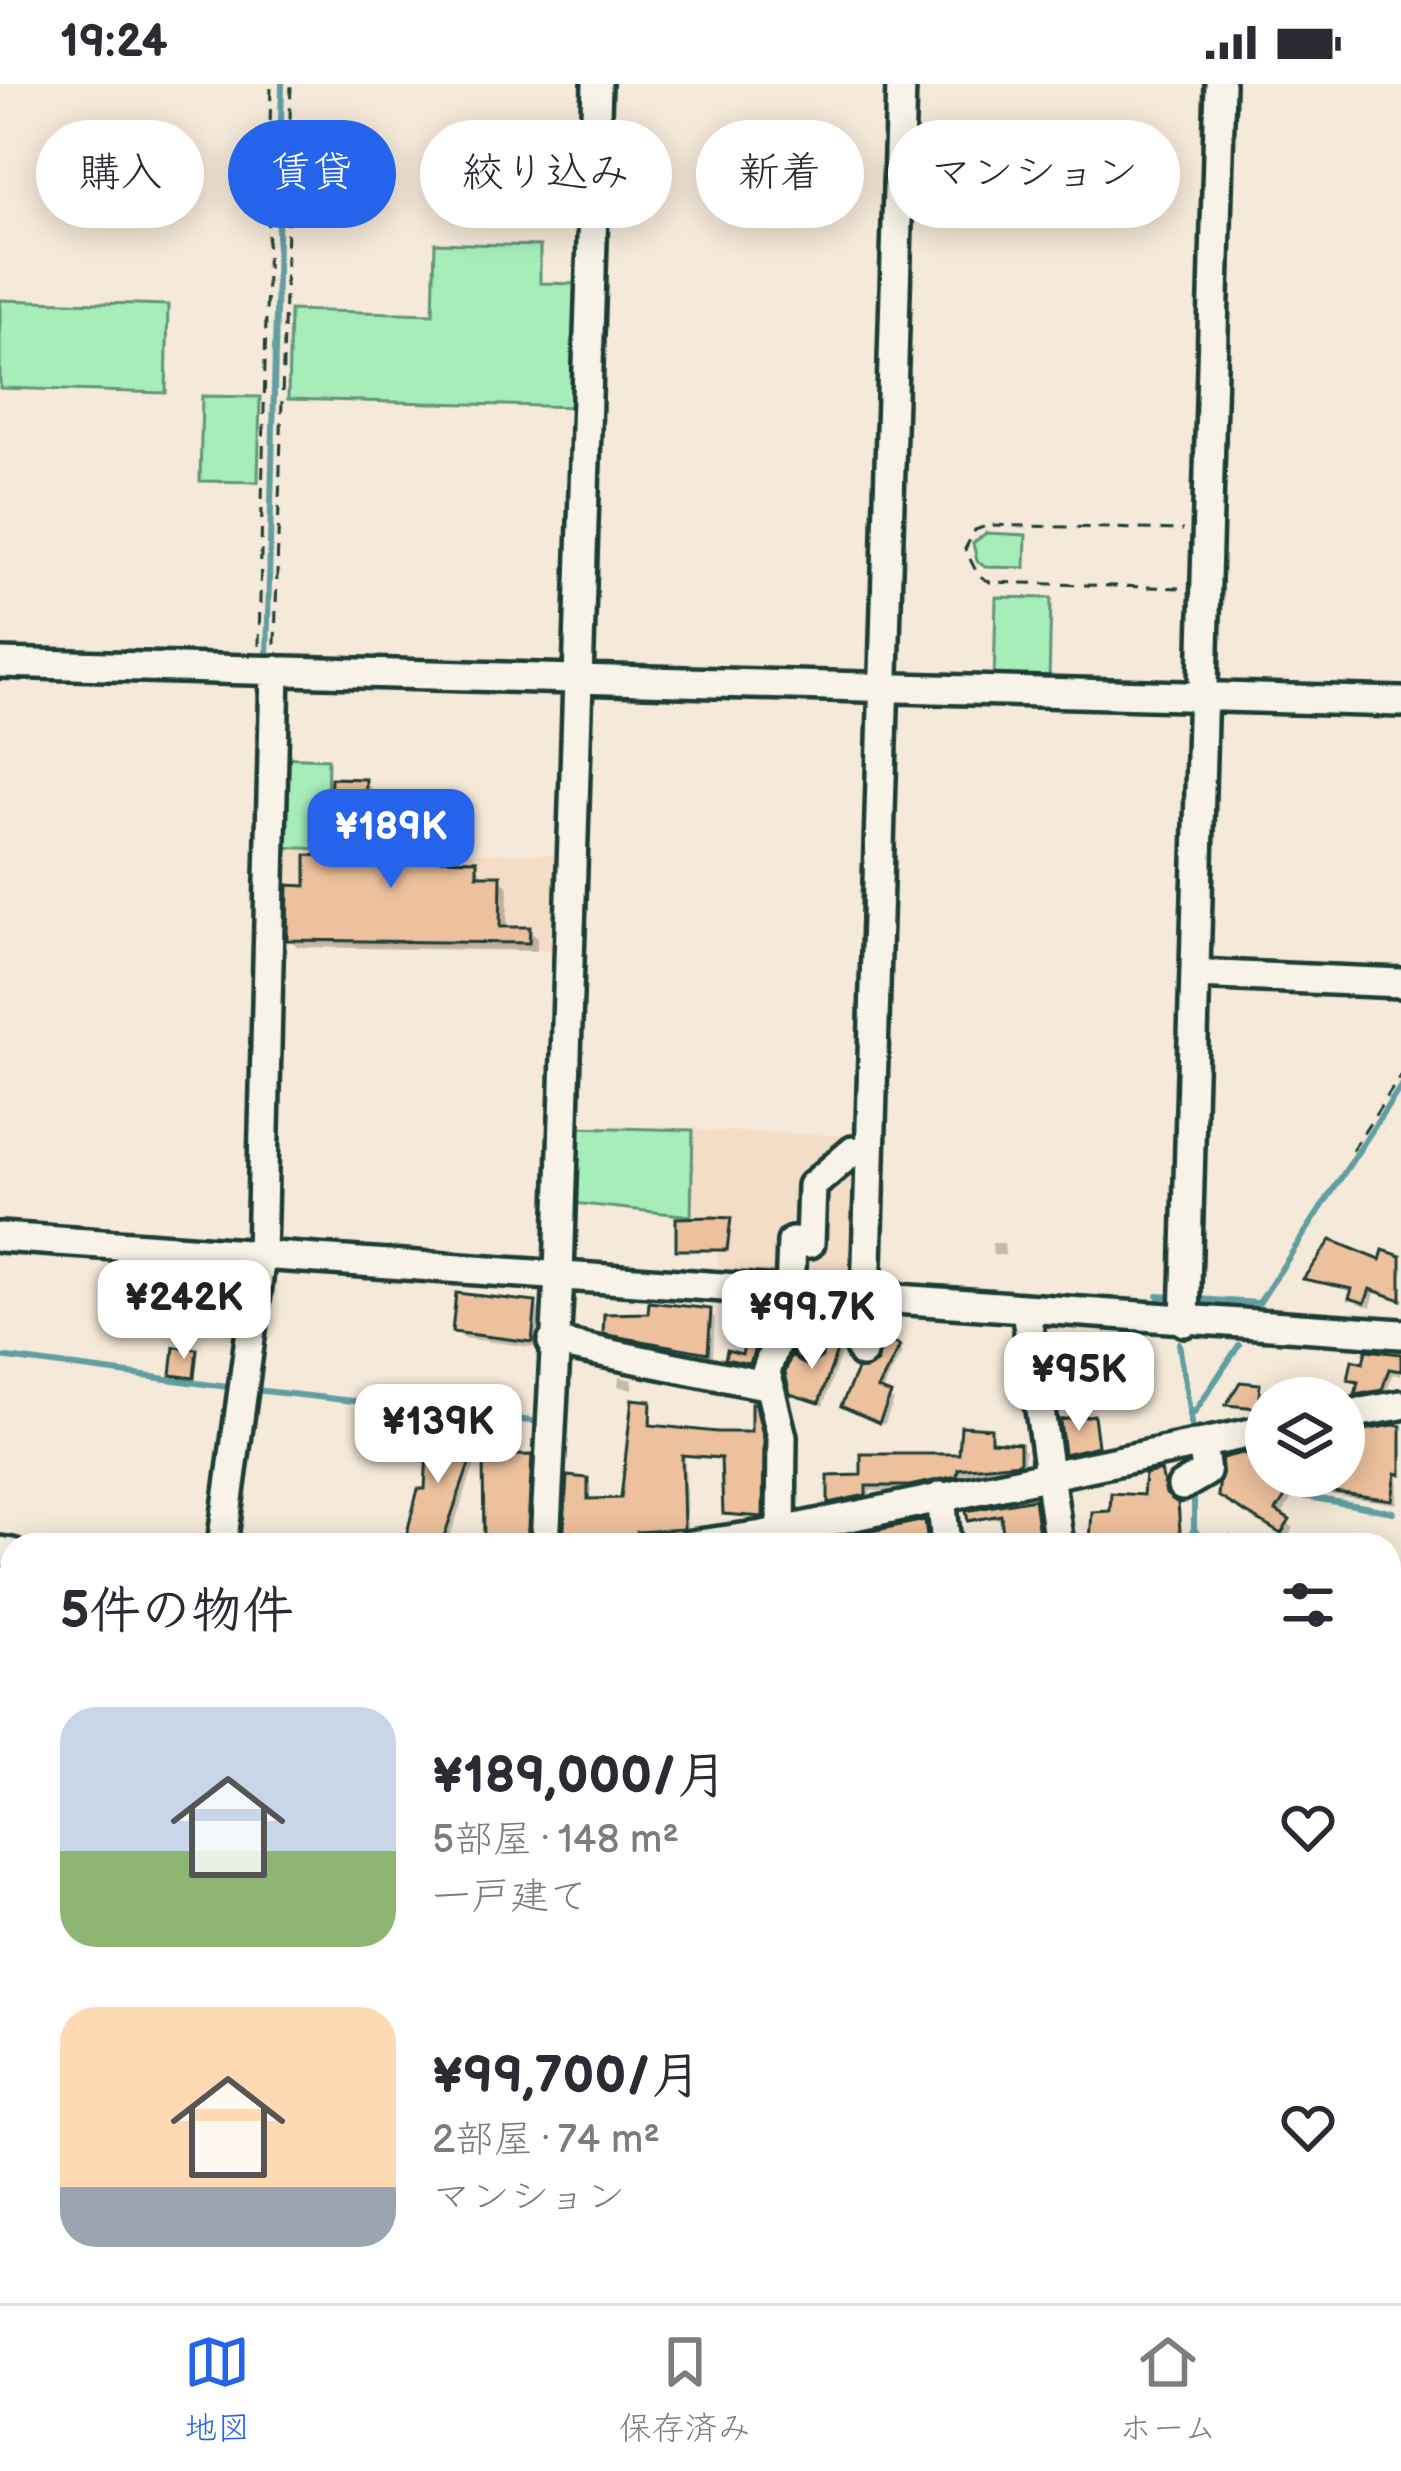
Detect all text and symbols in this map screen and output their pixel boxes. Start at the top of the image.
text: 19:24 [60,15,168,70]
chip: 購入 [36,120,204,228]
chip: 賃貸 [228,120,396,228]
chip: 絞り込み [420,120,672,228]
chip: 新着 [696,120,864,228]
chip: マンション [888,120,1180,228]
pin: ¥189K [307,789,475,891]
text: ¥189K [334,804,448,851]
pin: ¥242K [100,1260,268,1362]
pin: ¥99.7K [714,1270,910,1372]
text: ¥242K [125,1275,243,1322]
text: ¥99.7K [749,1285,875,1332]
pin: ¥95K [1008,1332,1150,1434]
text: ¥95K [1031,1347,1127,1394]
map controls [1245,1377,1365,1497]
button: layers [1245,1377,1365,1497]
pin: ¥139K [354,1384,522,1486]
text: ¥139K [382,1399,494,1446]
icon: filters [1275,1572,1341,1638]
text: 5件の物件 [60,1581,293,1642]
text: ¥189,000/月 [432,1746,727,1807]
icon: home [156,1755,300,1899]
icon: heart [1275,1794,1341,1860]
text: 5部屋 · 148 m² [432,1817,679,1864]
text: 一戸建て [432,1874,588,1921]
text: ¥99,700/月 [432,2046,702,2107]
icon: home [156,2055,300,2199]
icon: heart [1275,2094,1341,2160]
text: 2部屋 · 74 m² [432,2117,660,2164]
text: マンション [432,2174,625,2221]
tab: 地図 [184,2329,250,2449]
tab: 保存済み [619,2329,751,2449]
tab: ホーム [1119,2329,1217,2449]

